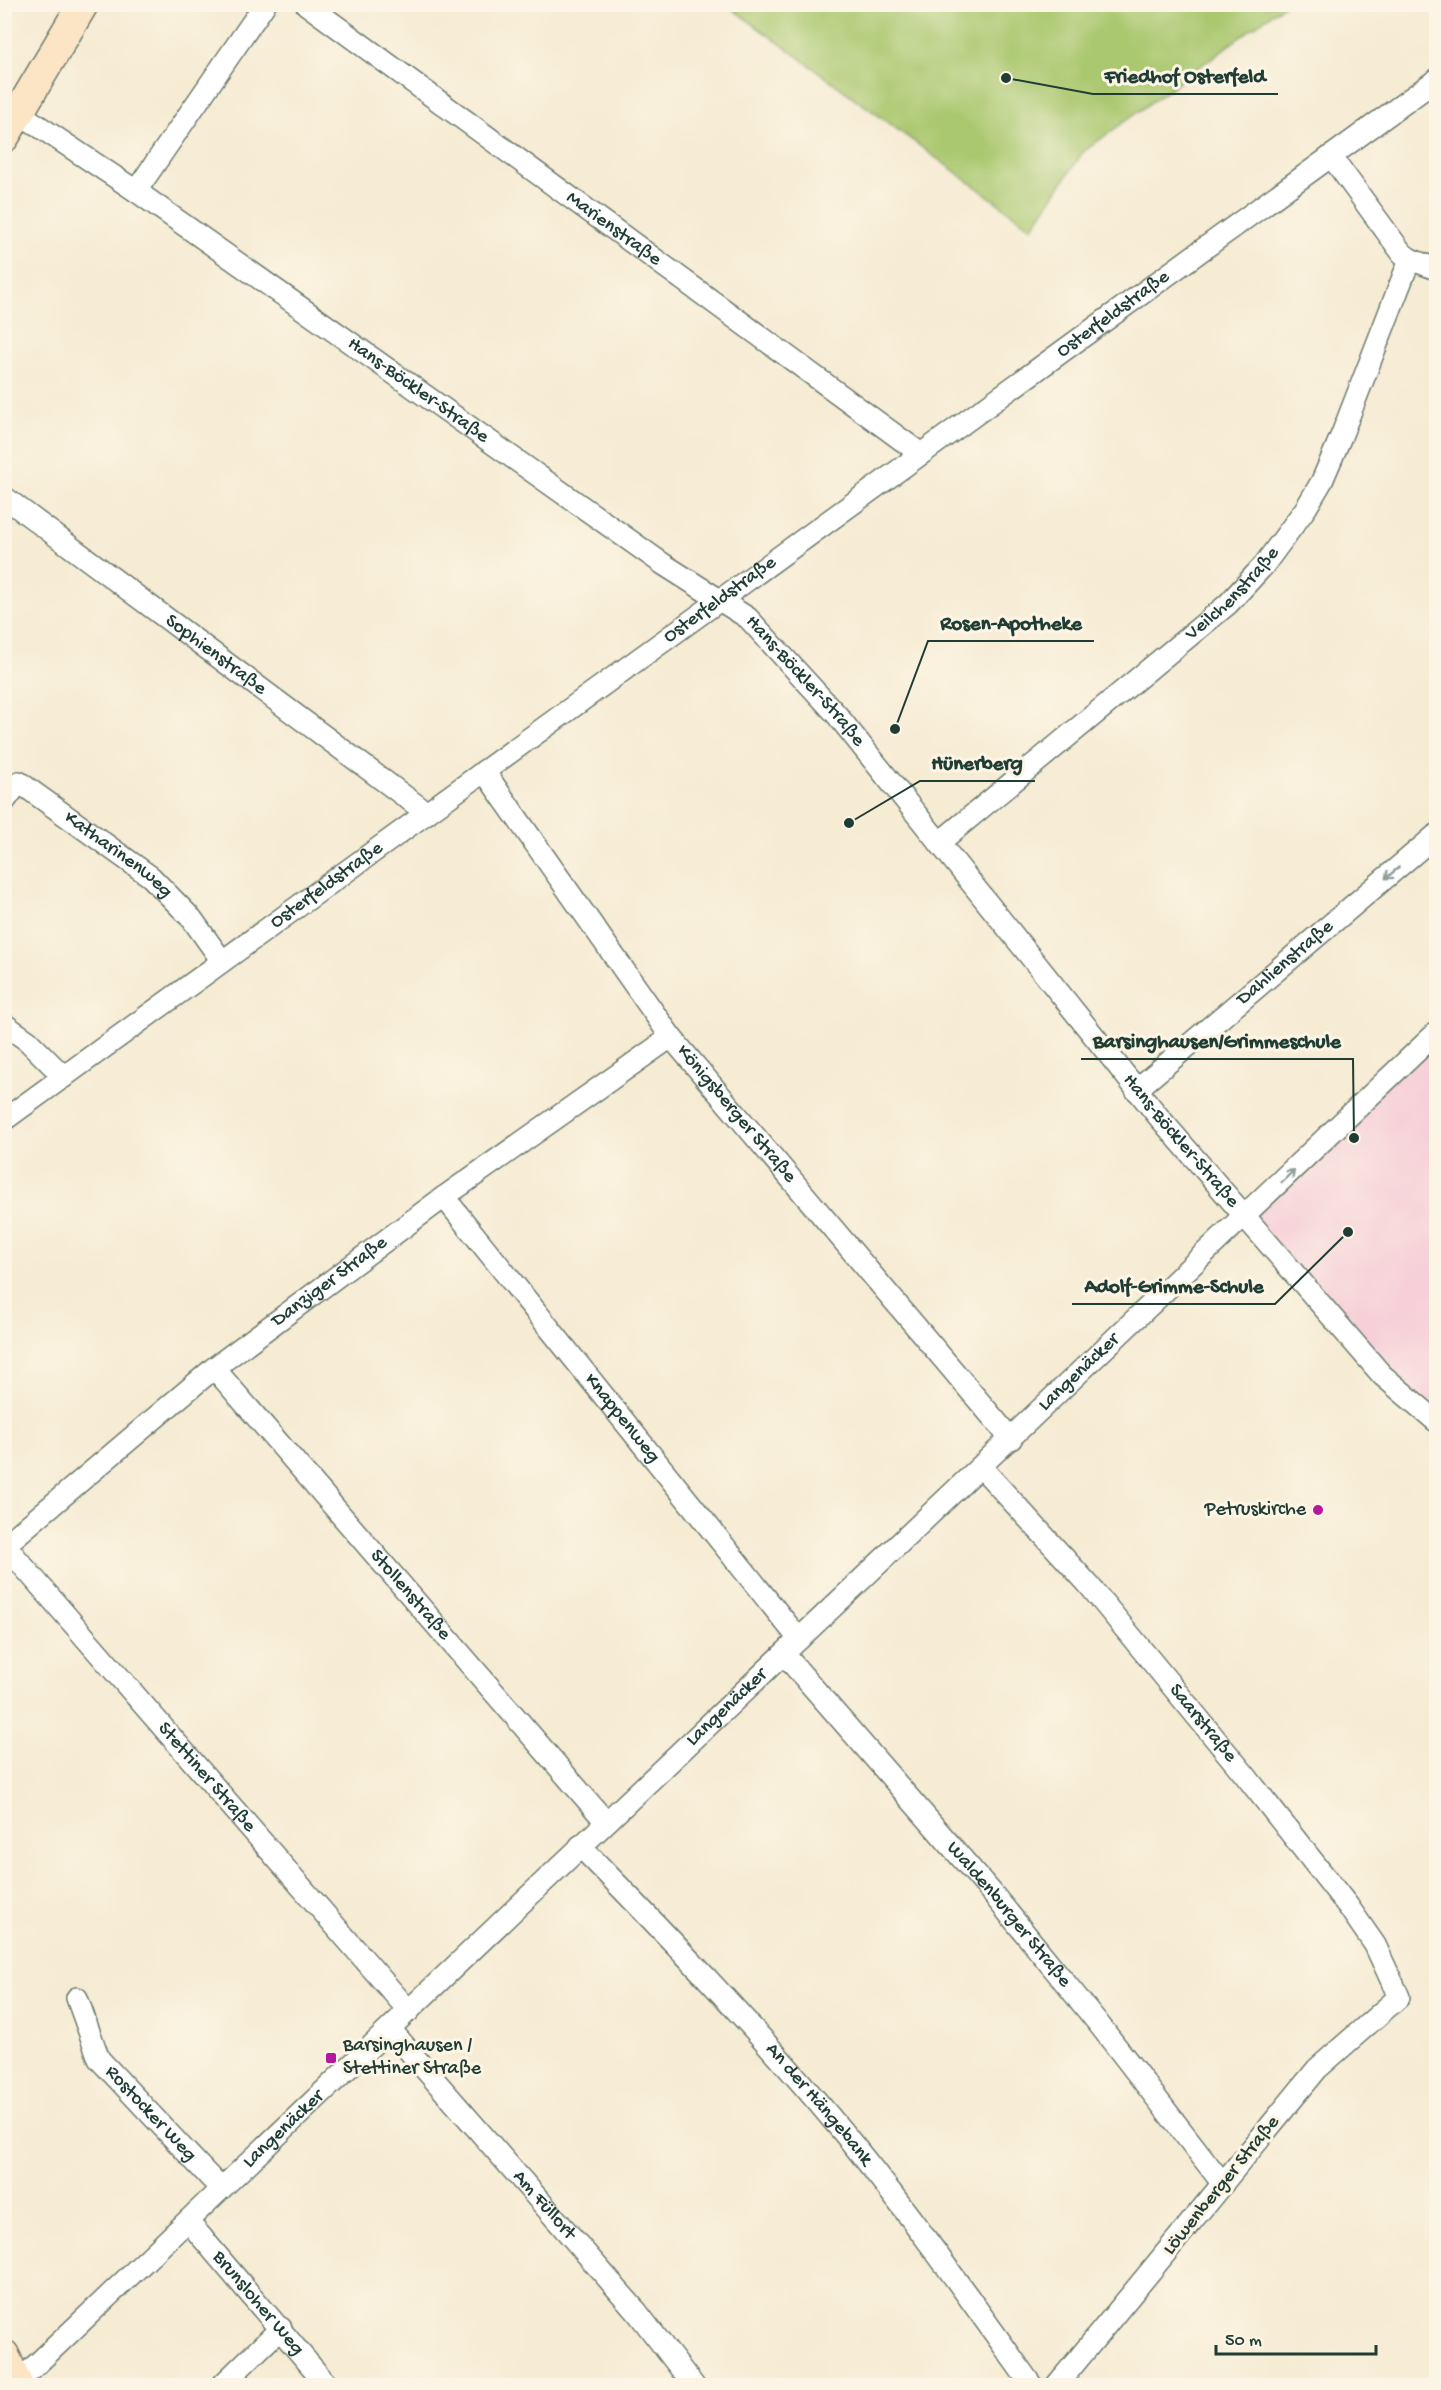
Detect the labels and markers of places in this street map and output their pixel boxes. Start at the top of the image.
callout: Friedhof Osterfeld [1093,55,1278,94]
callout: Rosen-Apotheke [928,602,1094,641]
callout: Hünerberg [920,742,1035,781]
callout: Barsinghausen/Grimmeschule [1081,1020,1353,1059]
callout: Adolf-Grimme-Schule [1072,1265,1275,1304]
place label: Petruskirche [1203,1499,1307,1522]
marker: Petruskirche [1311,1503,1325,1517]
place label: Barsinghausen / Stettiner Straße [342,2035,482,2081]
marker: Barsinghausen / Stettiner Straße [324,2051,338,2065]

